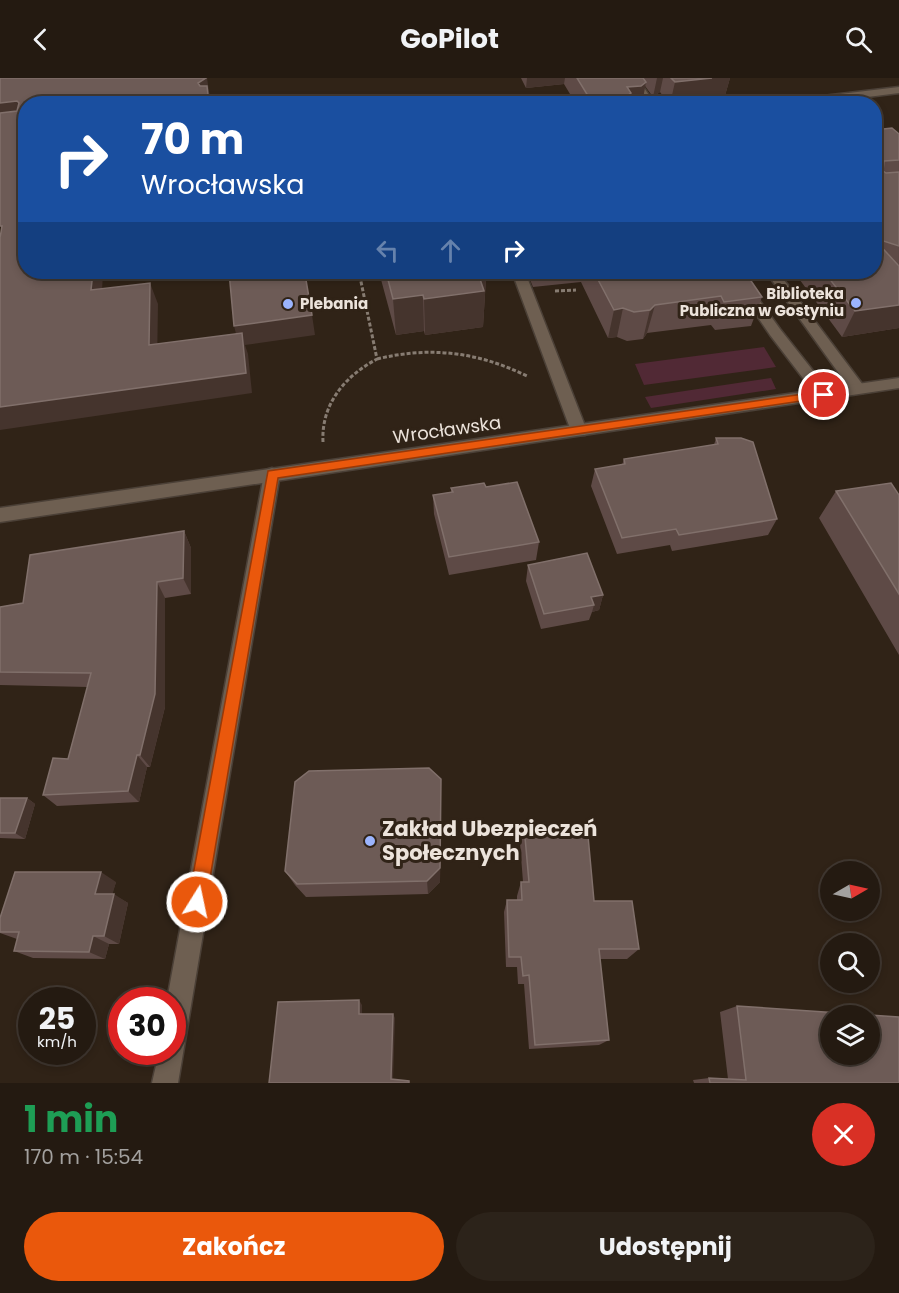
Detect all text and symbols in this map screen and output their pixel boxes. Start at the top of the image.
text: GoPilot [400,20,499,57]
icon: back [24,23,57,56]
icon: search [842,23,875,56]
text: 70 m [141,110,244,169]
icon: right [42,120,120,198]
text: Wrocławska [141,166,305,203]
icon: left [371,234,404,267]
icon: ahead [434,234,467,267]
icon: right [497,234,530,267]
place label: Biblioteka Publiczna w Gostyniu [680,283,844,321]
place label: Plebania [300,293,368,314]
marker: Biblioteka Publiczna w Gostyniu [849,296,863,310]
marker: Plebania [281,297,295,311]
pin [798,369,849,420]
icon: arrive [807,378,840,411]
street label: Wrocławska [391,410,503,449]
place label: Zakład Ubezpieczeń Społecznych [382,814,597,867]
marker: Zakład Ubezpieczeń Społecznych [363,834,377,848]
north arrow [820,861,880,921]
map controls [820,861,880,1065]
position arrow [165,870,229,934]
button: search [820,933,880,993]
speed limit sign: 30 [108,987,186,1065]
text: 25 [39,997,75,1040]
button: layers [820,1005,880,1065]
text: km/h [37,1031,77,1052]
text: 1 min [24,1094,118,1145]
button: close [812,1103,875,1166]
text: 170 m · 15:54 [24,1143,143,1171]
button: Zakończ [24,1212,444,1281]
button: Udostępnij [456,1212,875,1281]

